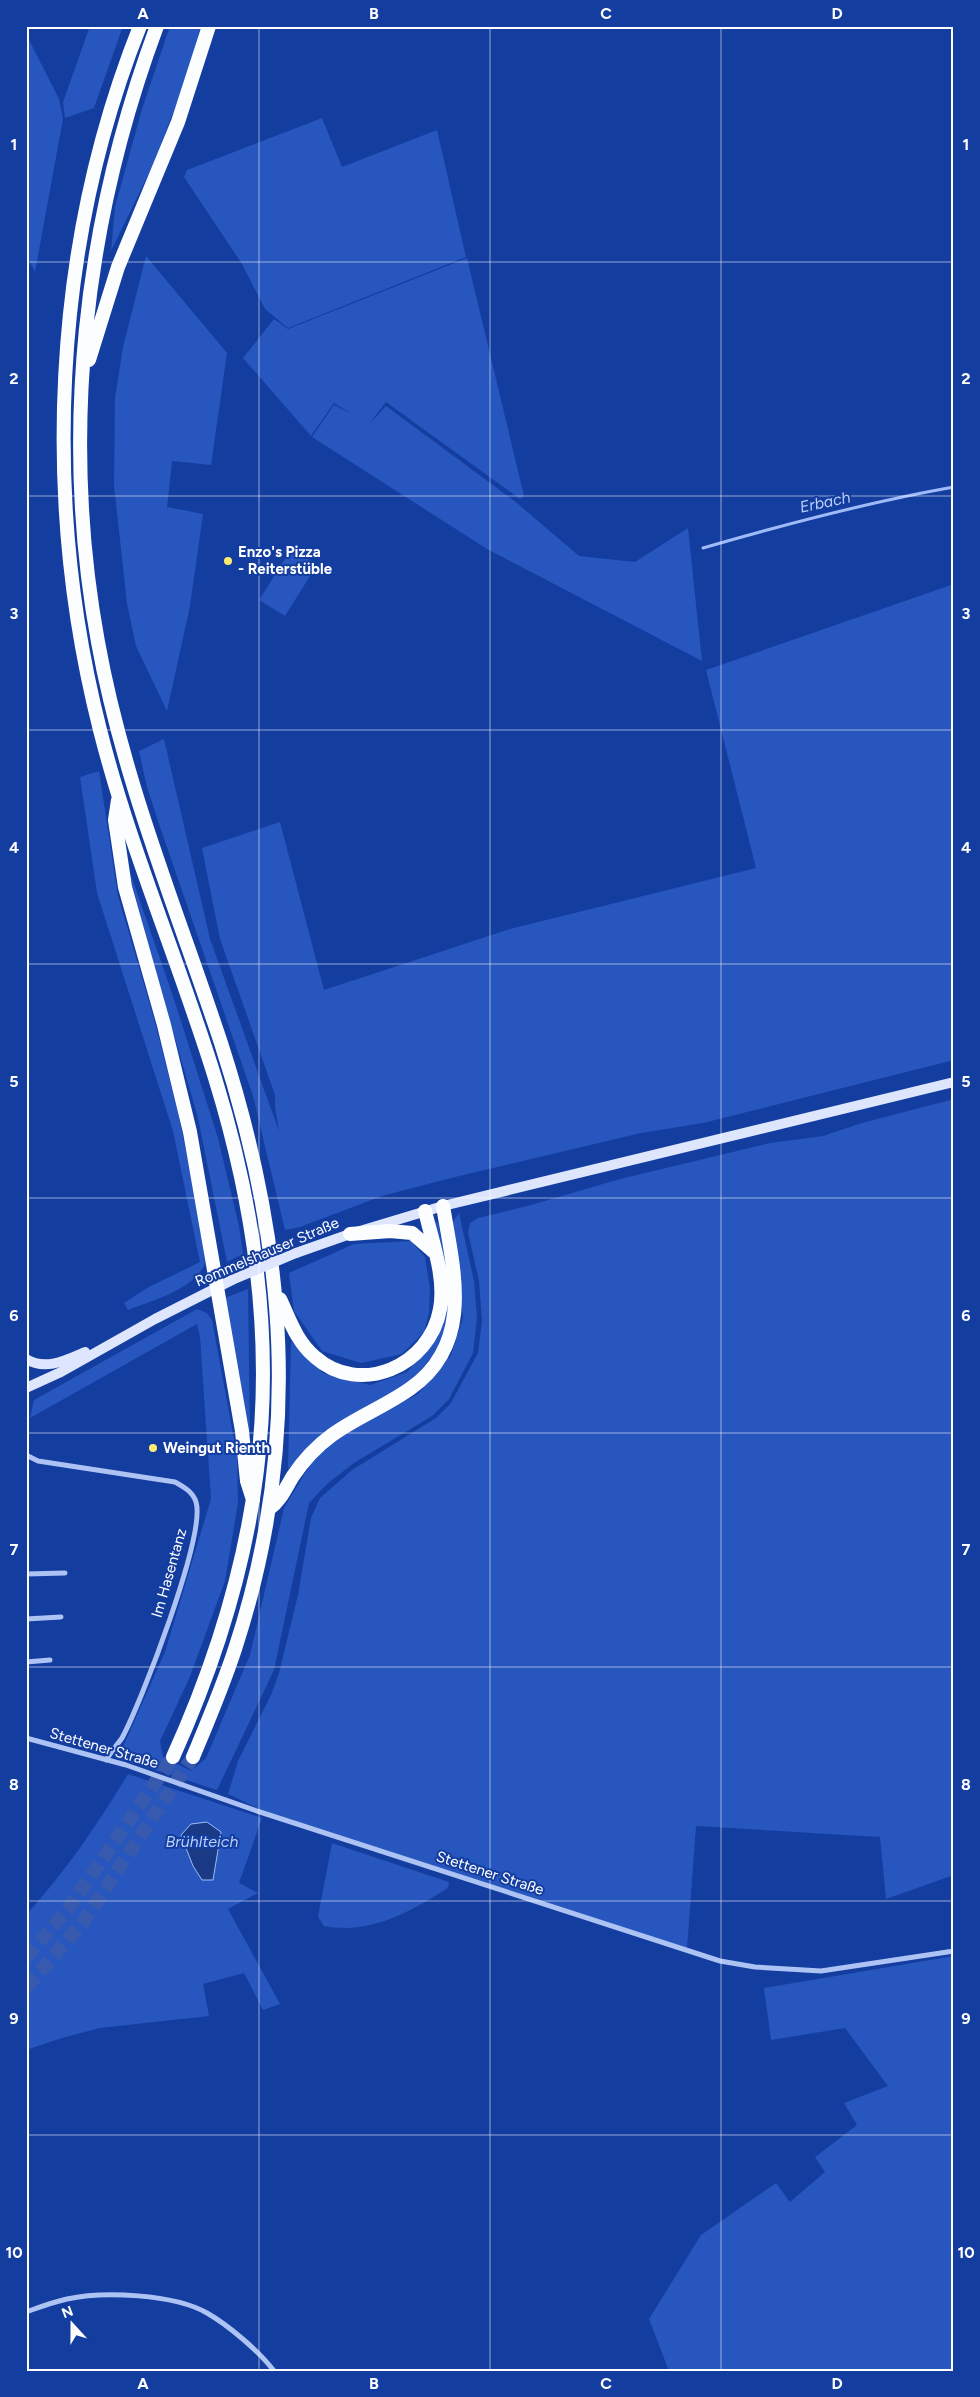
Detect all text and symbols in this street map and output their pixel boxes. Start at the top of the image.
text: A [137,4,149,23]
text: B [369,4,379,23]
text: C [600,4,612,23]
text: D [831,4,843,23]
text: 1 [11,135,17,154]
text: 1 [963,135,969,154]
text: 2 [9,369,19,388]
text: 2 [961,369,971,388]
water label: Erbach [798,487,852,517]
place label: Enzo's Pizza - Reiterstüble [238,543,333,578]
marker: Enzo's Pizza - Reiterstüble [222,555,234,567]
text: 3 [10,604,19,623]
text: 3 [962,604,971,623]
text: 4 [9,838,19,857]
text: 4 [961,838,971,857]
text: 5 [9,1072,19,1091]
text: 5 [961,1072,971,1091]
street label: Rommelshauser Straße [192,1213,342,1291]
text: 6 [9,1306,19,1325]
text: 6 [961,1306,971,1325]
place label: Weingut Rienth [163,1439,270,1457]
marker: Weingut Rienth [147,1442,159,1454]
street label: Im Hasentanz [148,1526,190,1620]
text: 7 [10,1540,19,1559]
text: 7 [962,1540,971,1559]
street label: Stettener Straße [48,1724,160,1772]
text: 8 [9,1775,19,1794]
text: 8 [961,1775,971,1794]
water label: Brühlteich [166,1832,239,1851]
street label: Stettener Straße [434,1847,546,1899]
text: 9 [9,2009,19,2028]
text: 9 [961,2009,971,2028]
text: 10 [5,2243,23,2262]
text: 10 [957,2243,975,2262]
north arrow [48,2300,98,2350]
text: N [59,2302,76,2322]
text: A [137,2374,149,2393]
text: B [369,2374,379,2393]
text: C [600,2374,612,2393]
text: D [831,2374,843,2393]

